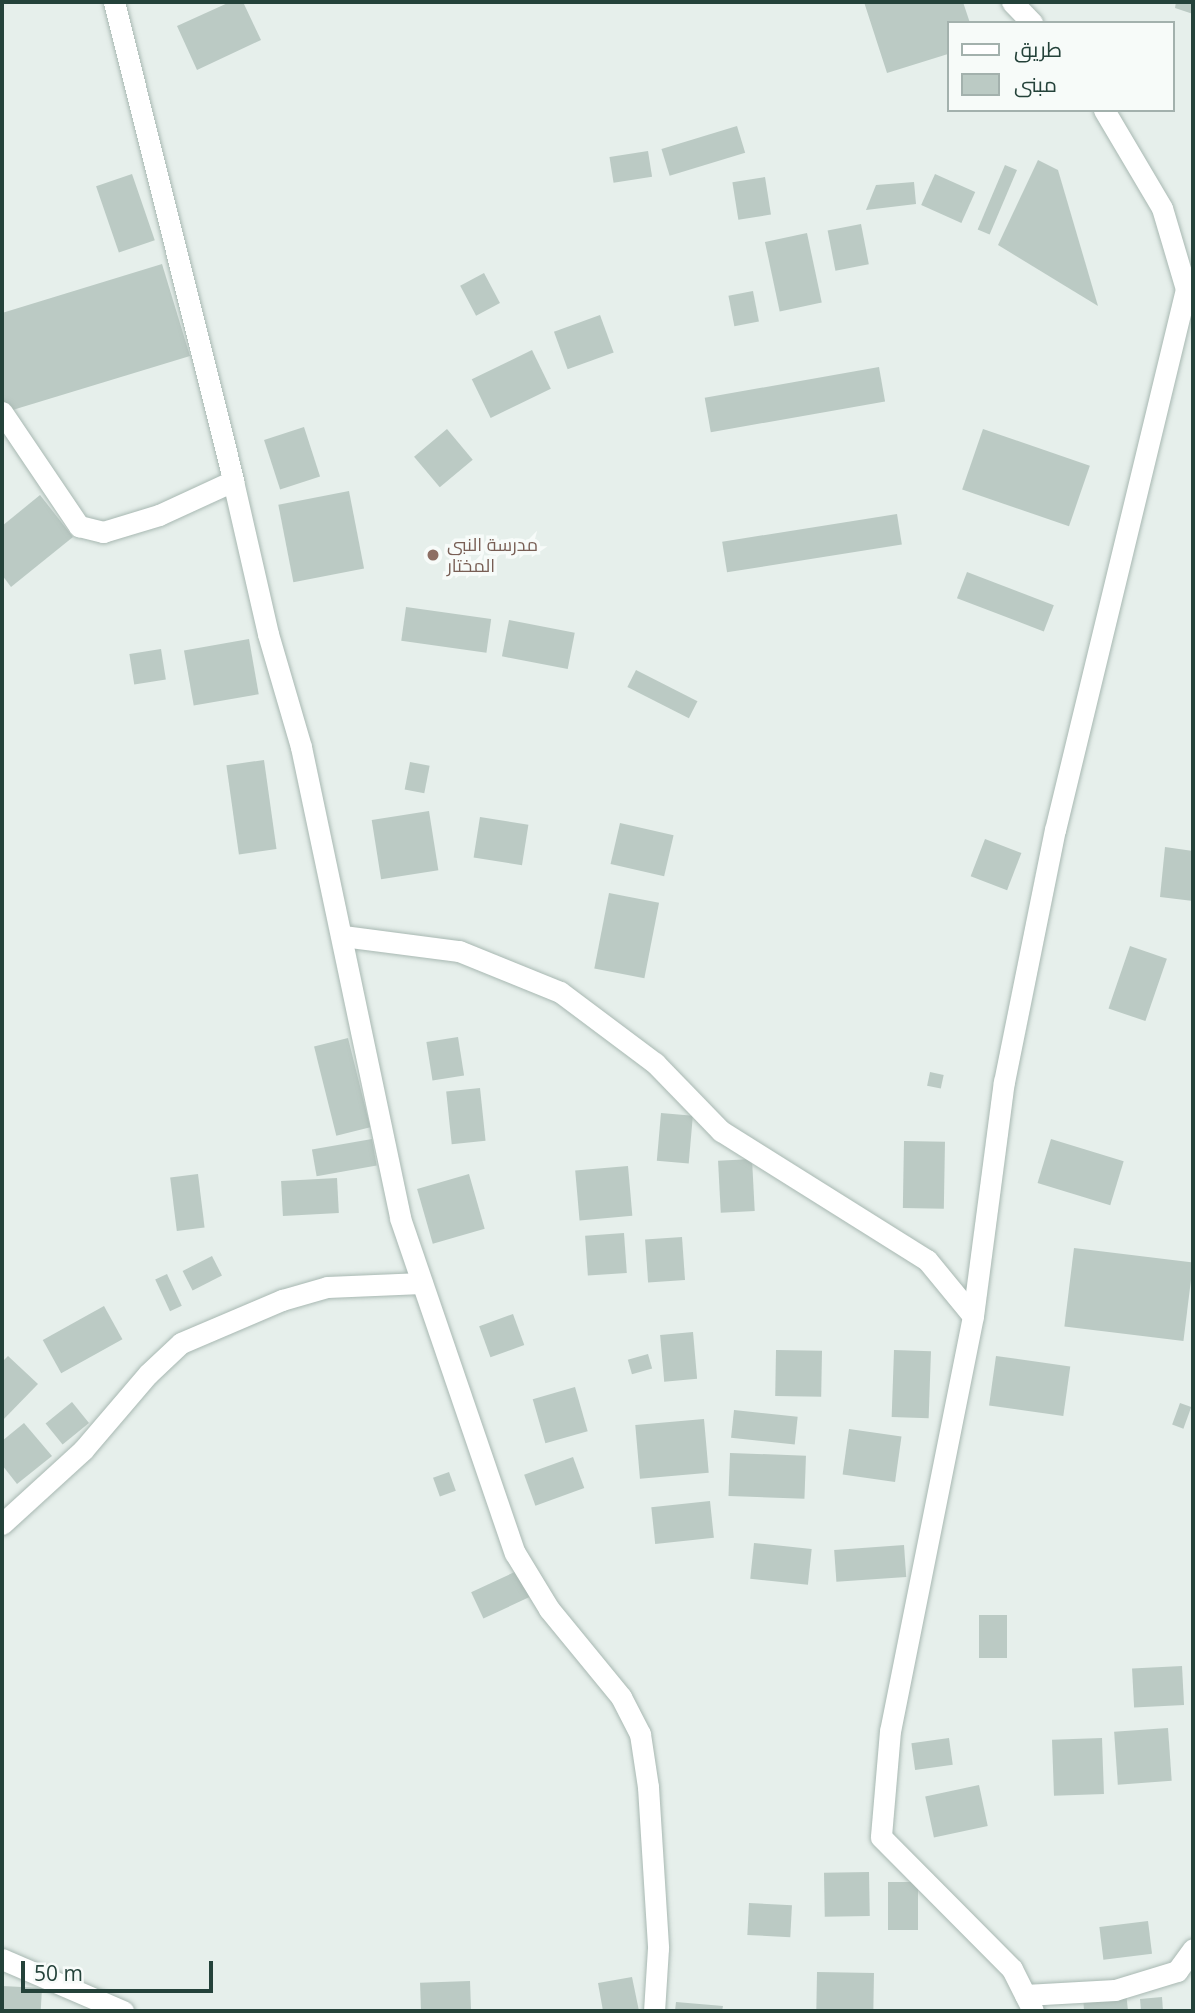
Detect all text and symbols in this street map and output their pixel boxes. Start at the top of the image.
legend [946,21,1174,112]
text: طريق [1014,35,1062,63]
text: مبنى [1014,70,1057,98]
place label: مدرسة النبي المختار [447,534,538,576]
marker: مدرسة النبي المختار [425,547,441,563]
scale bar [24,1946,217,1990]
text: 50 m [34,1959,83,1987]

